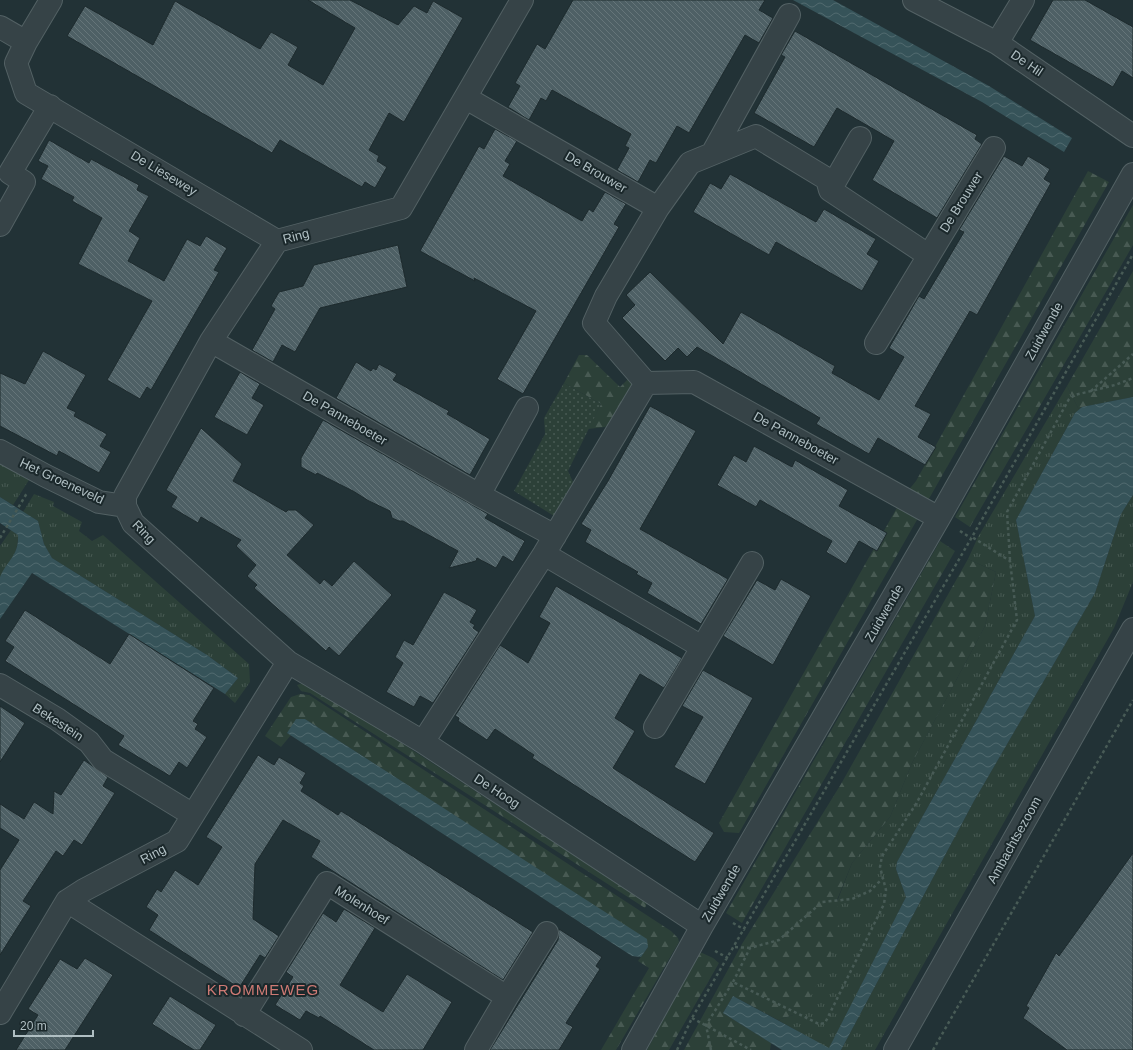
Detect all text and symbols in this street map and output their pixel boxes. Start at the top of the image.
street label: De Hil [1008,47,1046,79]
street label: De Liesewey [128,147,200,199]
street label: De Brouwer [563,148,630,196]
street label: De Brouwer [936,168,986,235]
street label: Ring [281,225,311,247]
street label: Zuidwende [1022,300,1066,362]
street label: De Panneboeter [300,388,390,448]
street label: De Panneboeter [751,408,842,468]
street label: Het Groeneveld [18,455,106,507]
street label: Ring [129,517,159,547]
street label: Zuidwende [862,582,906,644]
street label: Bekestein [30,700,86,744]
street label: De Hoog [471,771,523,811]
street label: Ambachtsezoom [984,794,1044,886]
street label: Ring [138,841,168,867]
street label: Zuidwende [699,862,743,924]
street label: Molenhoef [332,883,392,928]
district label: KROMMEWEG [207,981,319,998]
scale bar [14,1012,93,1038]
text: 20 m [20,1019,47,1033]

